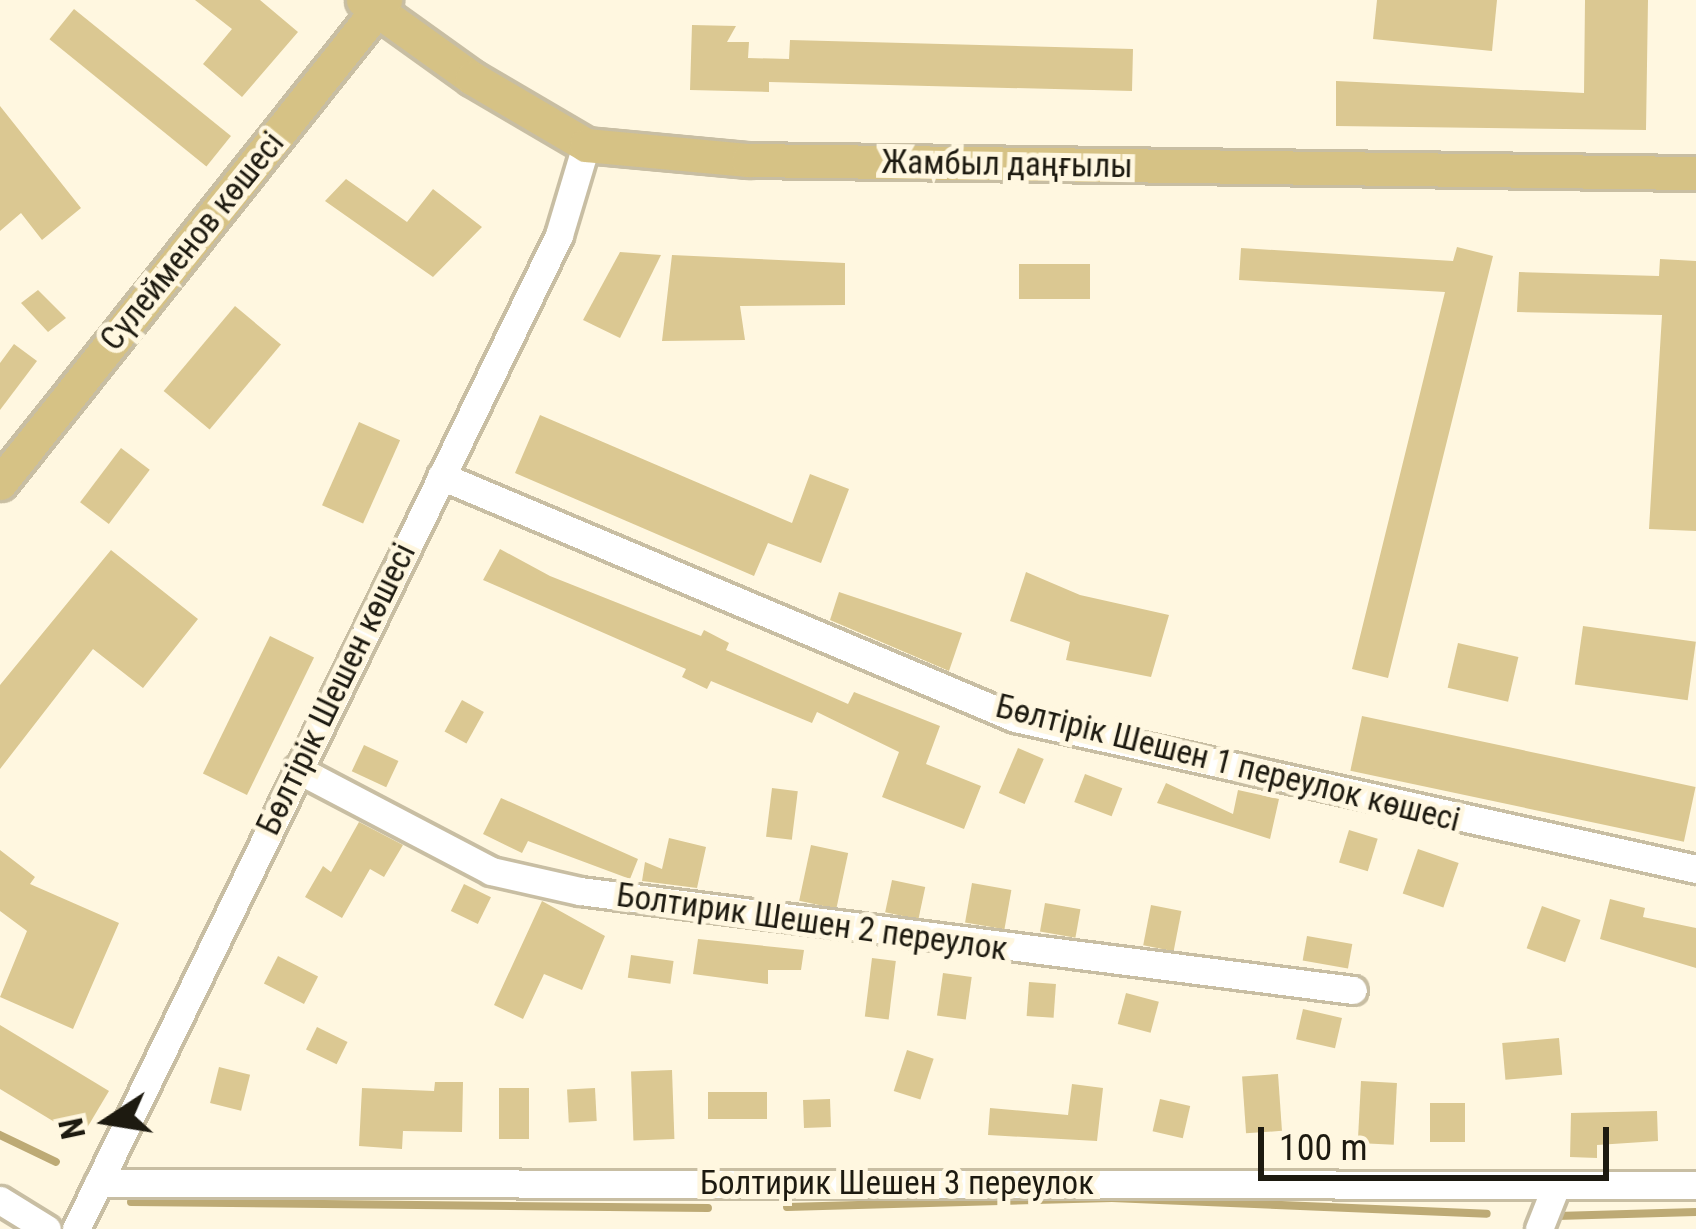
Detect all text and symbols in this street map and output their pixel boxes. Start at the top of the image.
street label: Сүлейменов көшесі [92,124,292,358]
street label: Жамбыл даңғылы [881,142,1133,186]
street label: Бөлтірік Шешен көшесі [248,537,424,841]
street label: Бөлтірік Шешен 1 переулок көшесі [992,686,1464,840]
street label: Болтирик Шешен 2 переулок [614,875,1010,969]
north arrow [48,1061,168,1181]
scale bar [1264,1103,1615,1177]
text: N [51,1115,93,1143]
text: 100 m [1279,1127,1368,1169]
street label: Болтирик Шешен 3 переулок [700,1163,1094,1203]

